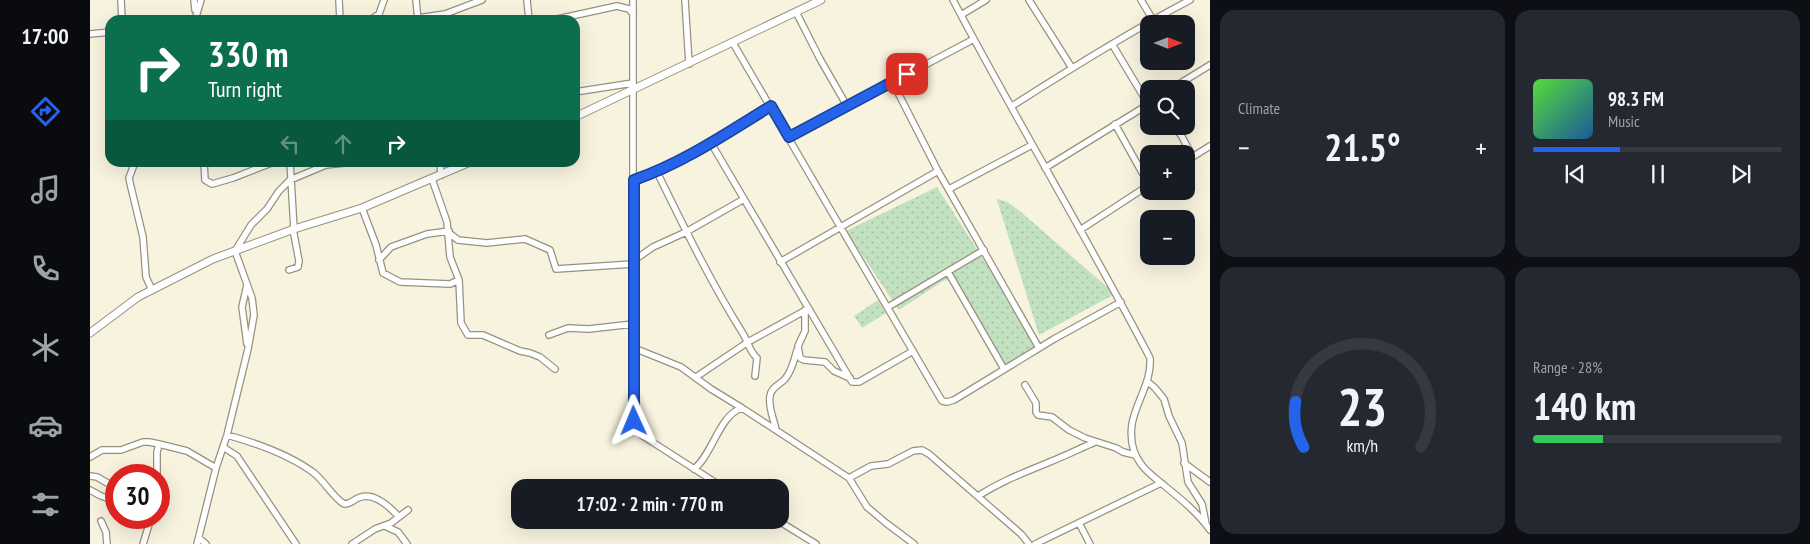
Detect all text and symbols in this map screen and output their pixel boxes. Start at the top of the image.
north arrow [1140,15,1195,70]
map controls [1140,15,1195,265]
text: 17:00 [21,22,69,50]
text: 330 m [208,31,289,77]
icon: right [125,35,190,100]
pin [886,53,928,95]
icon: arrive [893,60,921,88]
text: Turn right [208,75,282,103]
button: search [1140,80,1195,135]
text: 98.3 FM [1608,87,1664,111]
icon: directions [28,94,63,129]
text: Climate [1238,98,1280,118]
text: Music [1608,111,1640,131]
text: 21.5° [1324,122,1401,171]
text: − [1238,129,1250,166]
text: + [1475,129,1487,166]
icon: left [276,130,304,158]
icon: ahead [329,130,357,158]
icon: right [382,130,410,158]
button: + [1140,145,1195,200]
icon: previous [1561,160,1589,188]
icon: pause [1644,160,1672,188]
icon: next [1727,160,1755,188]
icon: music [28,172,63,207]
button: − [1140,210,1195,265]
icon: phone [28,251,63,286]
icon: climate [28,330,63,365]
text: Range · 28% [1533,357,1602,377]
text: 23 [1338,373,1387,440]
text: 140 km [1533,381,1636,430]
position arrow [607,394,659,446]
icon: car [28,408,63,443]
text: km/h [1347,434,1378,457]
speed limit sign: 30 [105,464,170,529]
icon: filters [28,487,63,522]
text: 17:02 · 2 min · 770 m [577,492,723,516]

